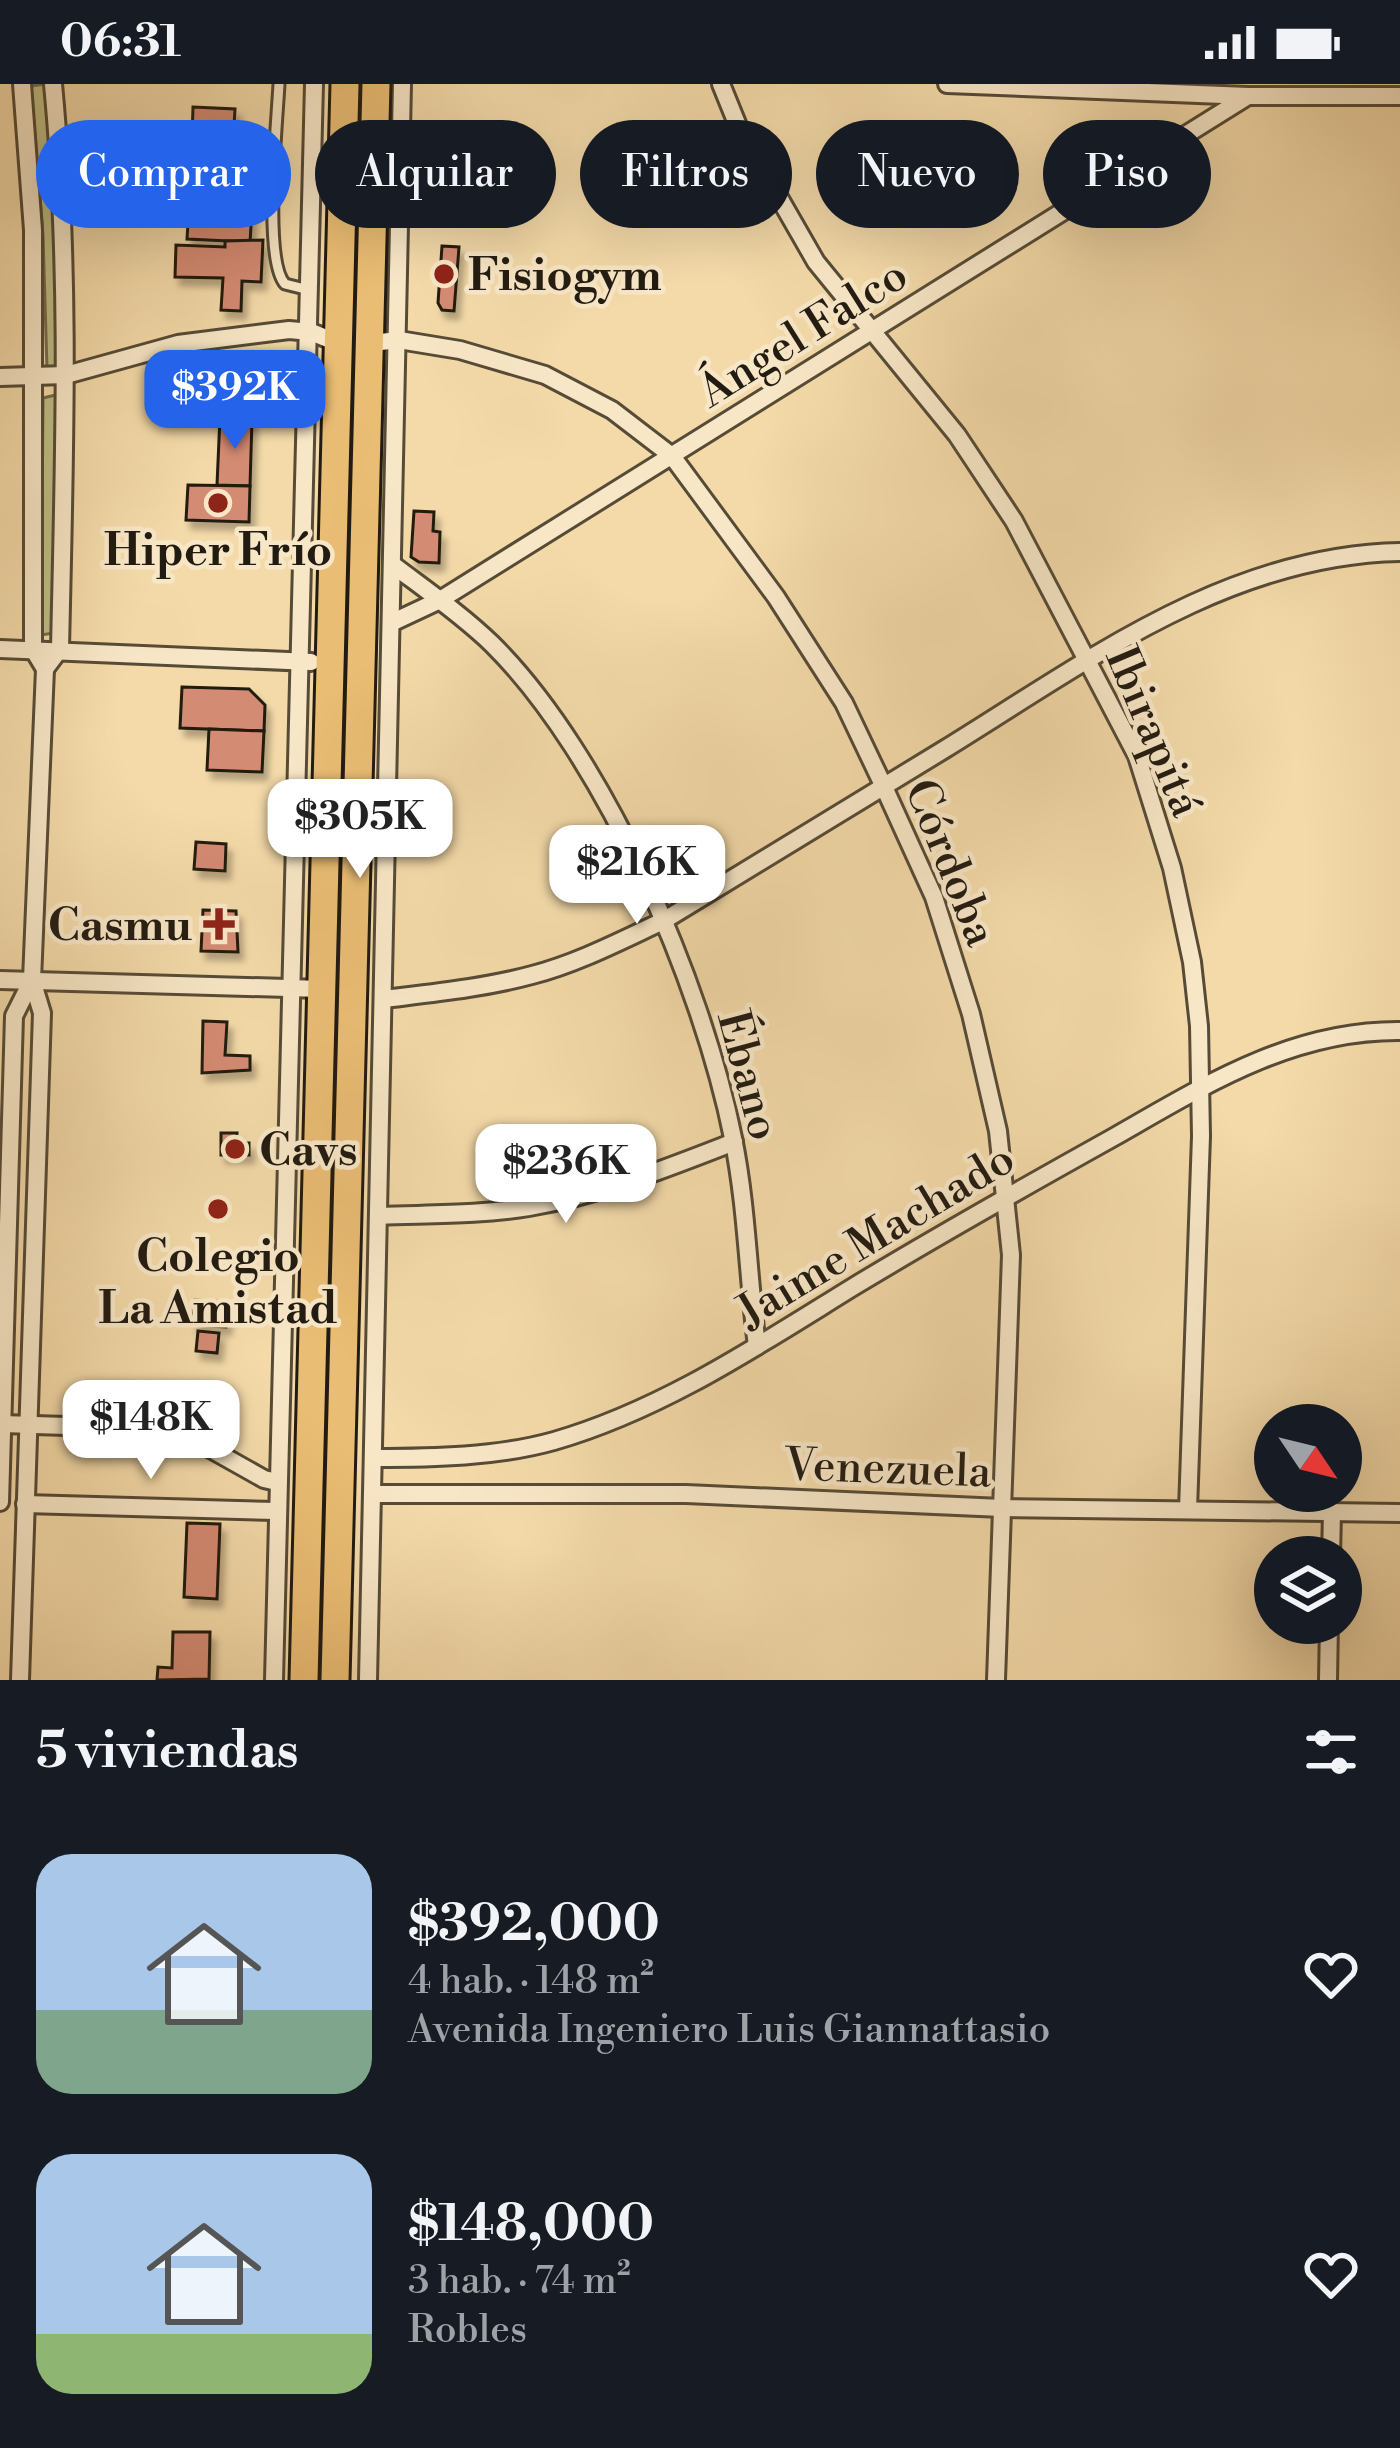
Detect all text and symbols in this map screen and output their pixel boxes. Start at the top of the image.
text: 06:31 [60,14,181,71]
chip: Comprar [36,120,291,228]
chip: Alquilar [315,120,556,228]
chip: Filtros [580,120,792,228]
chip: Nuevo [816,120,1019,228]
chip: Piso [1043,120,1211,228]
street label: Ángel Falco [685,245,919,422]
place label: Fisiogym [468,248,662,305]
marker: Fisiogym [431,261,457,287]
pin: $392K [151,350,319,452]
text: $392K [171,364,299,413]
marker: Hiper Frío [205,490,231,516]
place label: Hiper Frío [104,523,332,580]
street label: Ibirapitá [1091,638,1214,826]
street label: Córdoba [891,771,1009,955]
pin: $305K [276,779,444,881]
text: $305K [295,793,425,842]
pin: $216K [553,825,721,927]
text: $216K [576,839,698,888]
place label: Casmu [48,898,192,955]
marker: Casmu [203,908,235,940]
street label: Ébano [703,1004,795,1147]
place label: Cavs [259,1123,358,1180]
pin: $236K [482,1124,650,1226]
street label: Jaime Machado [726,1131,1025,1342]
marker: Cavs [222,1136,248,1162]
text: $236K [502,1138,630,1187]
marker: Colegio La Amistad [205,1196,231,1222]
place label: Colegio La Amistad [98,1229,338,1338]
pin: $148K [67,1380,235,1482]
text: $148K [90,1394,212,1443]
north arrow [1254,1404,1362,1512]
map controls [1254,1404,1362,1644]
street label: Venezuela [783,1437,992,1502]
button: layers [1254,1536,1362,1644]
icon: filters [1298,1719,1364,1785]
text: 5 viviendas [36,1720,299,1784]
text: $392,000 [408,1893,660,1957]
icon: home [132,1902,276,2046]
icon: heart [1298,1941,1364,2007]
text: 4 hab. · 148 m² [408,1957,654,2006]
text: Avenida Ingeniero Luis Giannattasio [408,2006,1050,2055]
text: $148,000 [408,2193,654,2257]
icon: home [132,2202,276,2346]
icon: heart [1298,2241,1364,2307]
text: 3 hab. · 74 m² [408,2257,631,2306]
text: Robles [408,2306,527,2355]

